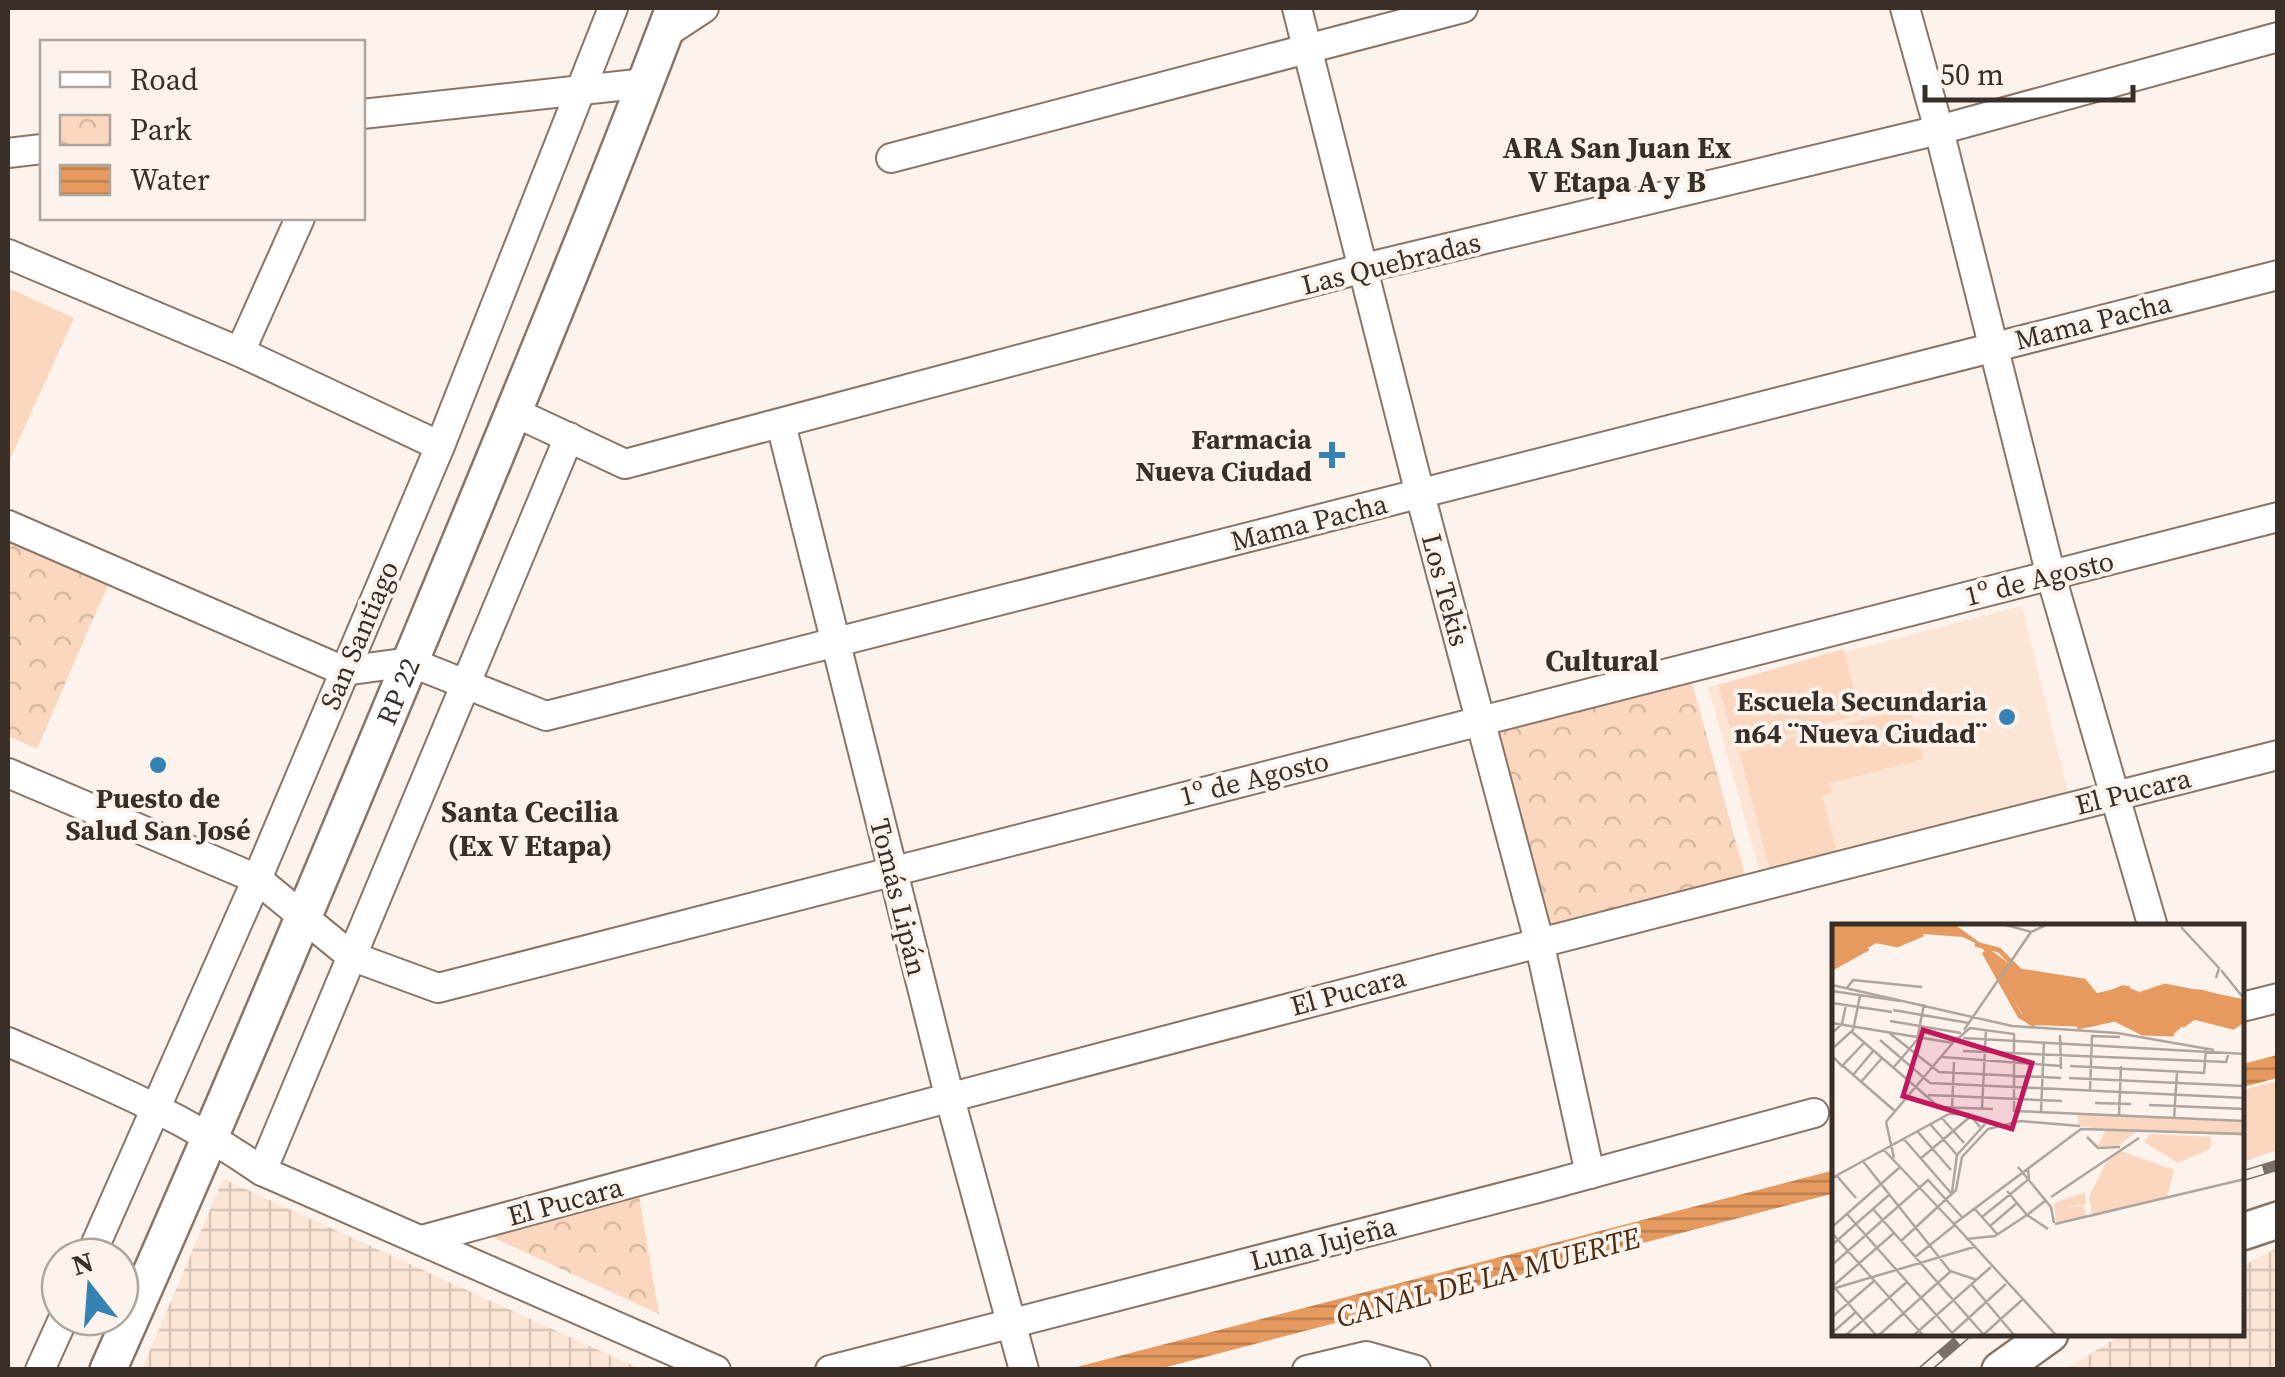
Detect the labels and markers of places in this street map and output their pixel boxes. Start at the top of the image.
place label: Farmacia Nueva Ciudad [1135,420,1312,490]
marker: Farmacia Nueva Ciudad [1321,444,1343,466]
place label: Escuela Secundaria n64 ¨Nueva Ciudad¨ [1734,682,1987,752]
marker: Escuela Secundaria n64 ¨Nueva Ciudad¨ [1996,706,2018,728]
marker: Puesto de Salud San José [147,754,169,776]
place label: Puesto de Salud San José [65,779,251,849]

